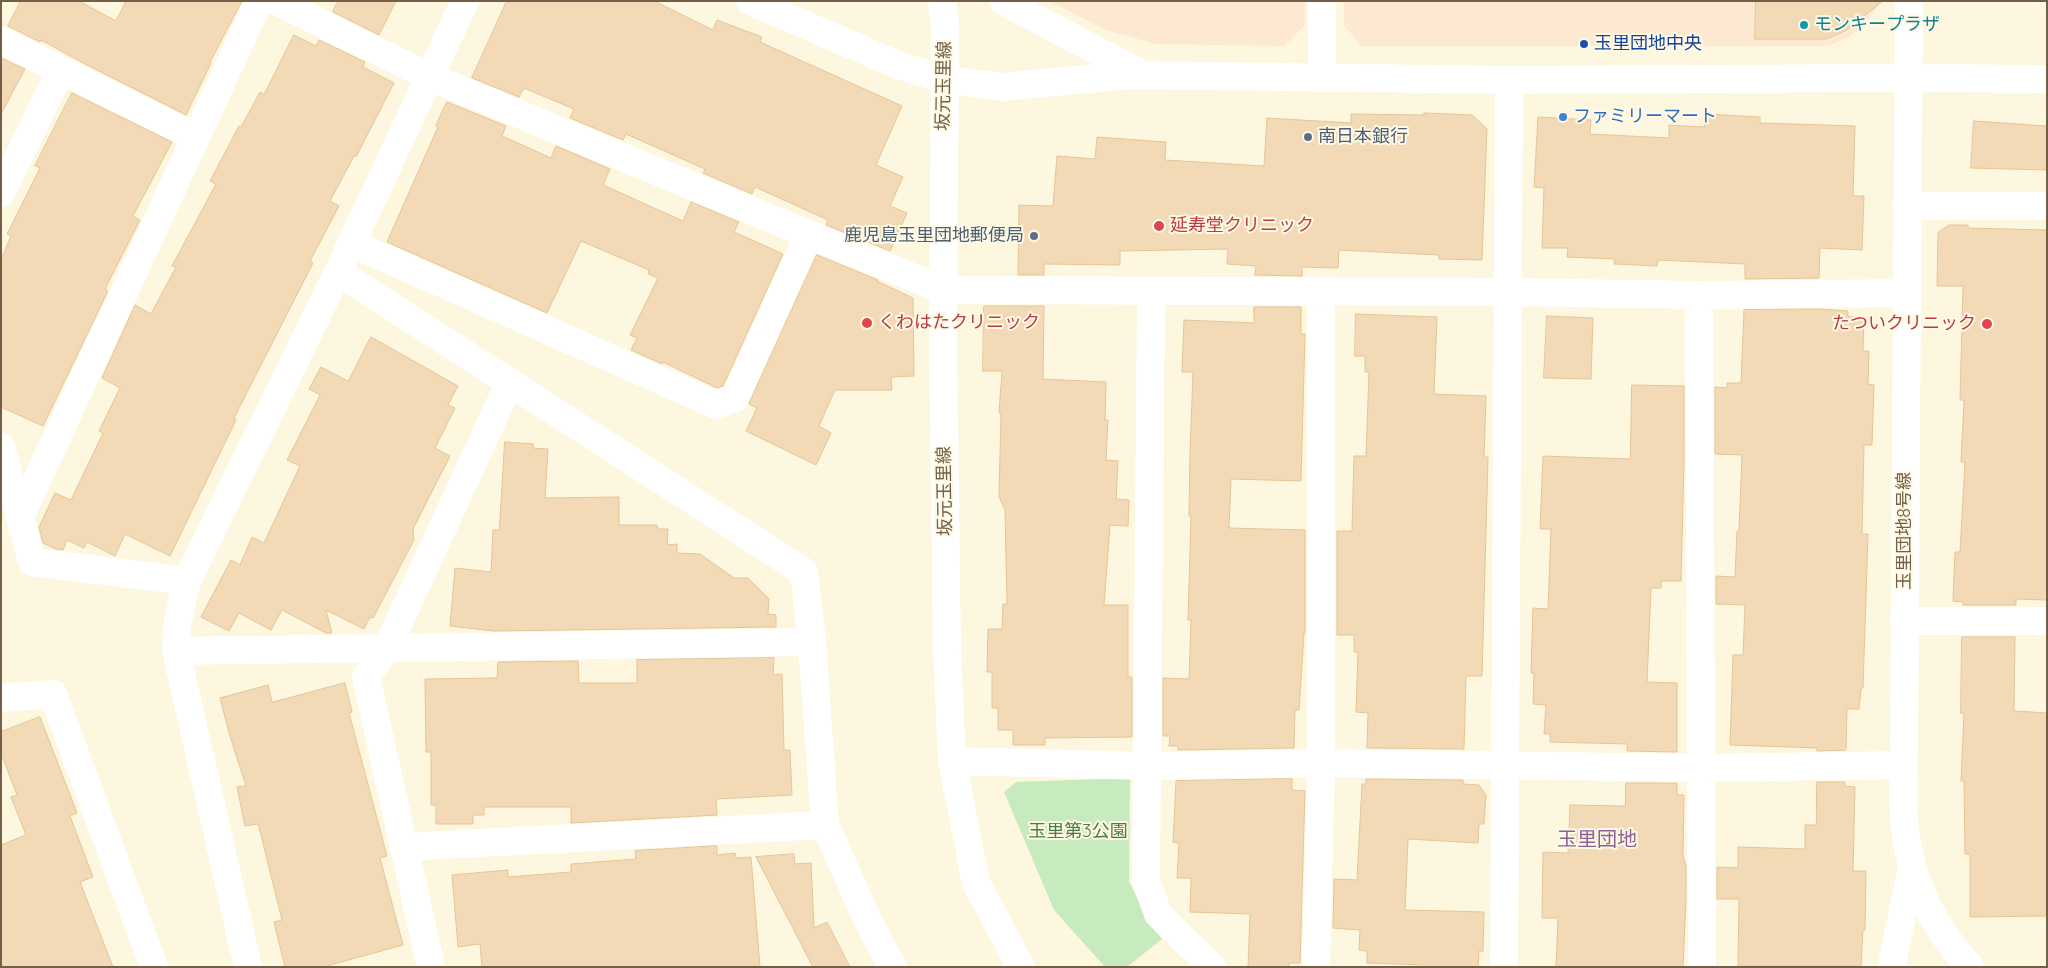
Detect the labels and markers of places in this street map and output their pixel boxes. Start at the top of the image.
place label: モンキープラザ [1814,14,1940,36]
marker: モンキープラザ [1798,19,1810,31]
place label: 玉里団地中央 [1594,33,1702,55]
marker: 玉里団地中央 [1578,38,1590,50]
place label: ファミリーマート [1573,106,1717,128]
marker: ファミリーマート [1557,111,1569,123]
place label: 南日本銀行 [1318,126,1408,148]
marker: 南日本銀行 [1302,131,1314,143]
place label: 延寿堂クリニック [1170,215,1314,237]
marker: 延寿堂クリニック [1152,219,1166,233]
place label: 鹿児島玉里団地郵便局 [844,225,1024,247]
marker: 鹿児島玉里団地郵便局 [1028,230,1040,242]
place label: くわはたクリニック [878,312,1040,334]
place label: たついクリニック [1832,313,1976,335]
marker: くわはたクリニック [860,316,874,330]
marker: たついクリニック [1980,317,1994,331]

